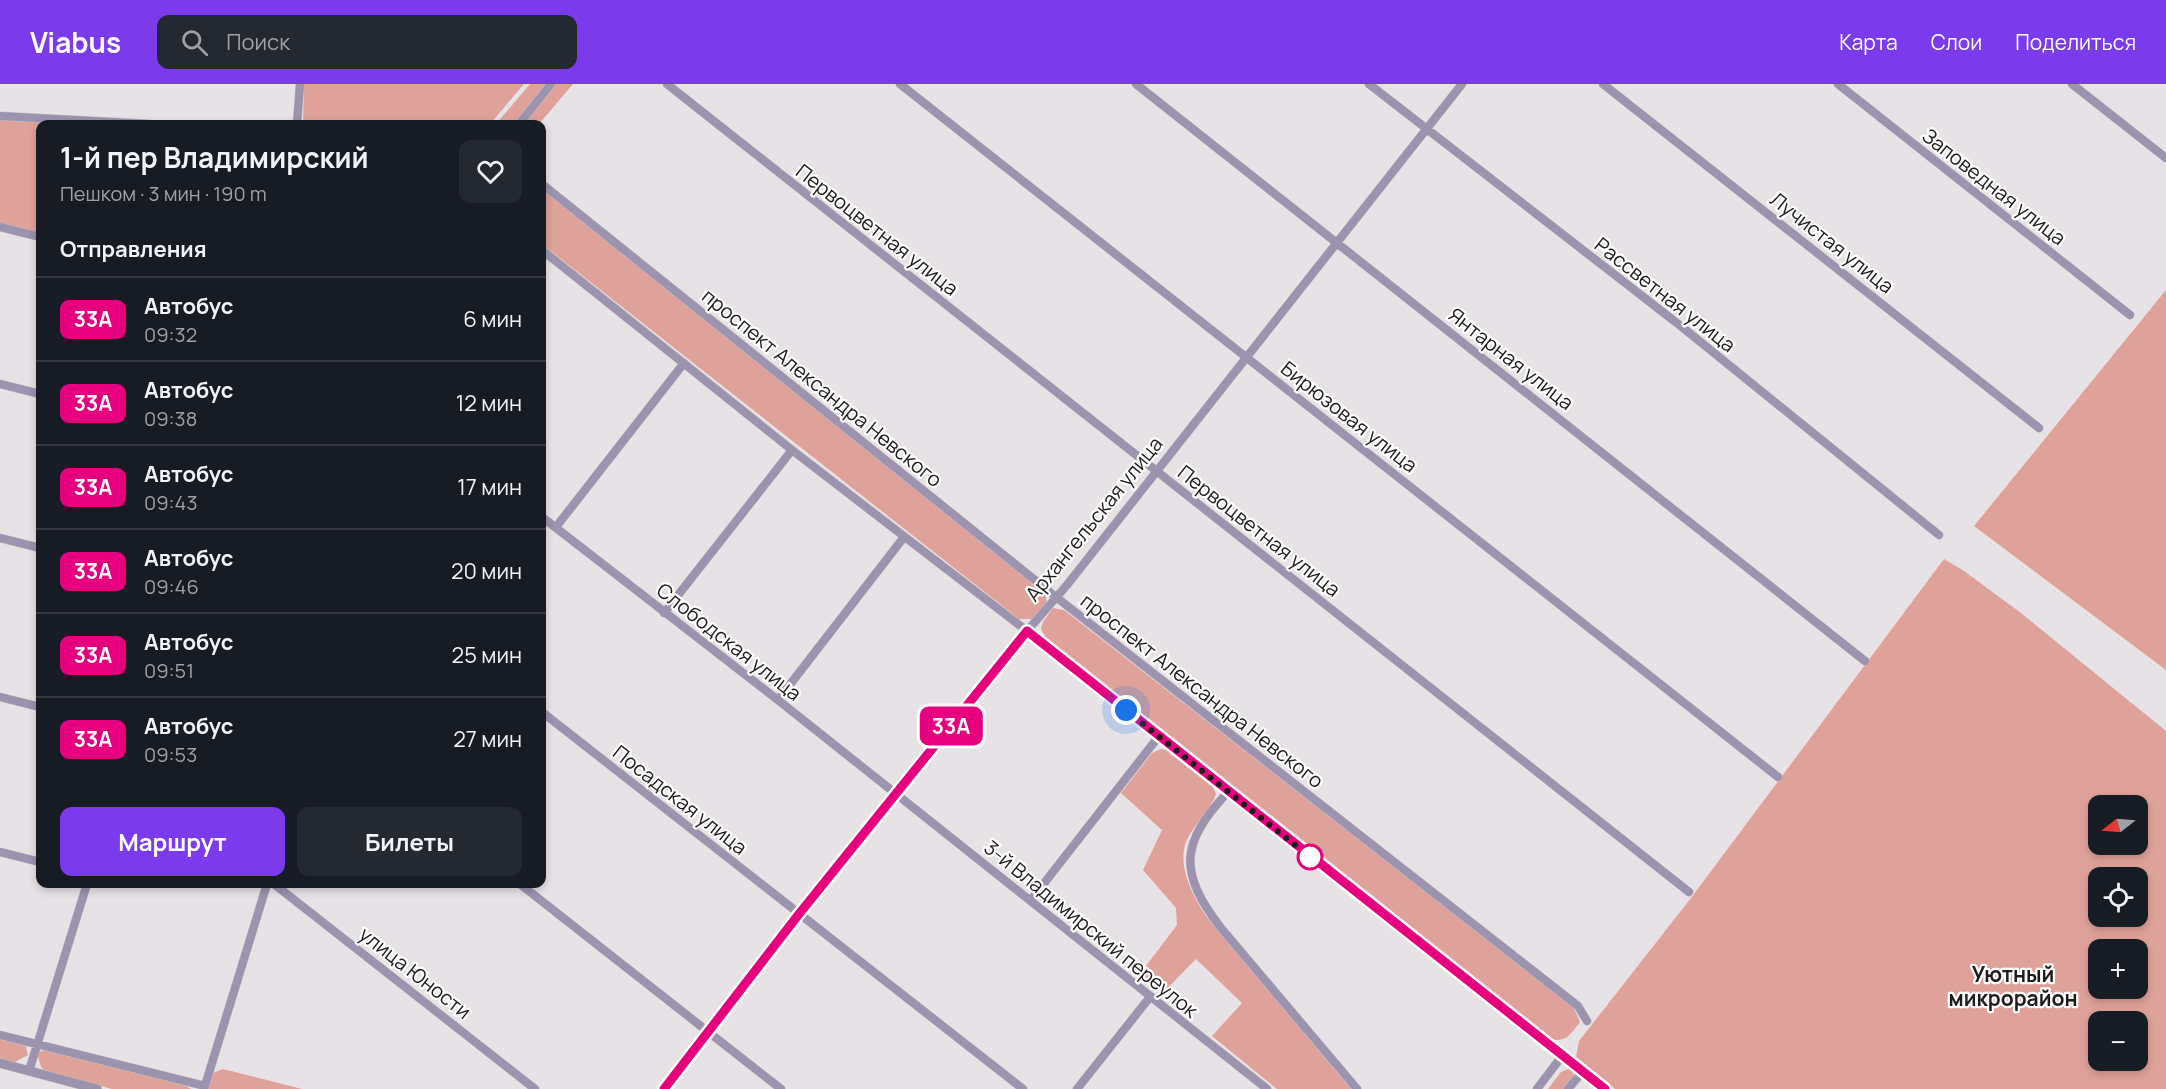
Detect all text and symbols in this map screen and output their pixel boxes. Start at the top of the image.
search box [157,15,577,69]
text: Viabus [30,23,121,61]
icon: search [178,26,211,59]
text: Поиск [226,27,290,57]
text: Карта [1839,28,1898,56]
text: Слои [1931,28,1982,56]
text: Поделиться [2015,28,2136,56]
street label: Заповедная улица [1917,122,2072,251]
text: 1-й пер Владимирский [60,138,369,176]
button: heart [459,140,522,203]
street label: Первоцветная улица [791,158,964,302]
text: Пешком · 3 мин · 190 m [60,180,267,207]
street label: Лучистая улица [1765,186,1900,299]
street label: Рассветная улица [1589,231,1741,358]
text: Отправления [60,234,207,264]
street label: проспект Александра Невского [697,282,948,493]
text: Автобус [144,291,233,321]
street label: Янтарная улица [1443,301,1579,416]
text: 6 мин [463,304,522,334]
text: 33А [74,305,112,333]
text: 09:32 [144,321,197,348]
street label: Бирюзовая улица [1275,355,1423,478]
text: Автобус [144,375,233,405]
text: 12 мин [456,388,522,418]
text: 33А [74,389,112,417]
text: 09:38 [144,405,197,432]
street label: Архангельская улица [1019,431,1168,606]
text: Автобус [144,459,233,489]
street label: Первоцветная улица [1173,459,1346,603]
text: 17 мин [457,472,522,502]
text: 33А [74,473,112,501]
text: 09:43 [144,489,197,516]
text: Автобус [144,543,233,573]
text: 20 мин [451,556,522,586]
text: 33А [74,557,112,585]
text: 09:46 [144,573,199,600]
street label: Слободская улица [651,577,807,707]
street label: проспект Александра Невского [1075,587,1329,794]
text: Автобус [144,627,233,657]
text: 25 мин [452,640,522,670]
text: 33А [74,641,112,669]
text: 09:51 [144,657,194,684]
your location [1111,695,1141,725]
line badge: 33А [916,706,986,746]
text: Автобус [144,711,233,741]
text: 33А [932,712,970,740]
text: 27 мин [453,724,522,754]
text: 33А [74,725,112,753]
street label: Посадская улица [608,739,753,861]
text: 09:53 [144,741,197,768]
north arrow [2088,795,2148,855]
map controls [2088,795,2148,1071]
button: Маршрут [60,807,285,876]
button: Билеты [297,807,522,876]
street label: 3-й Владимирский переулок [979,834,1205,1024]
unlabelled marker [1297,844,1323,870]
button: locate [2088,867,2148,927]
street label: улица Юности [354,920,477,1025]
button: + [2088,939,2148,999]
district label: Уютный микрорайон [1948,960,2078,1012]
button: − [2088,1011,2148,1071]

